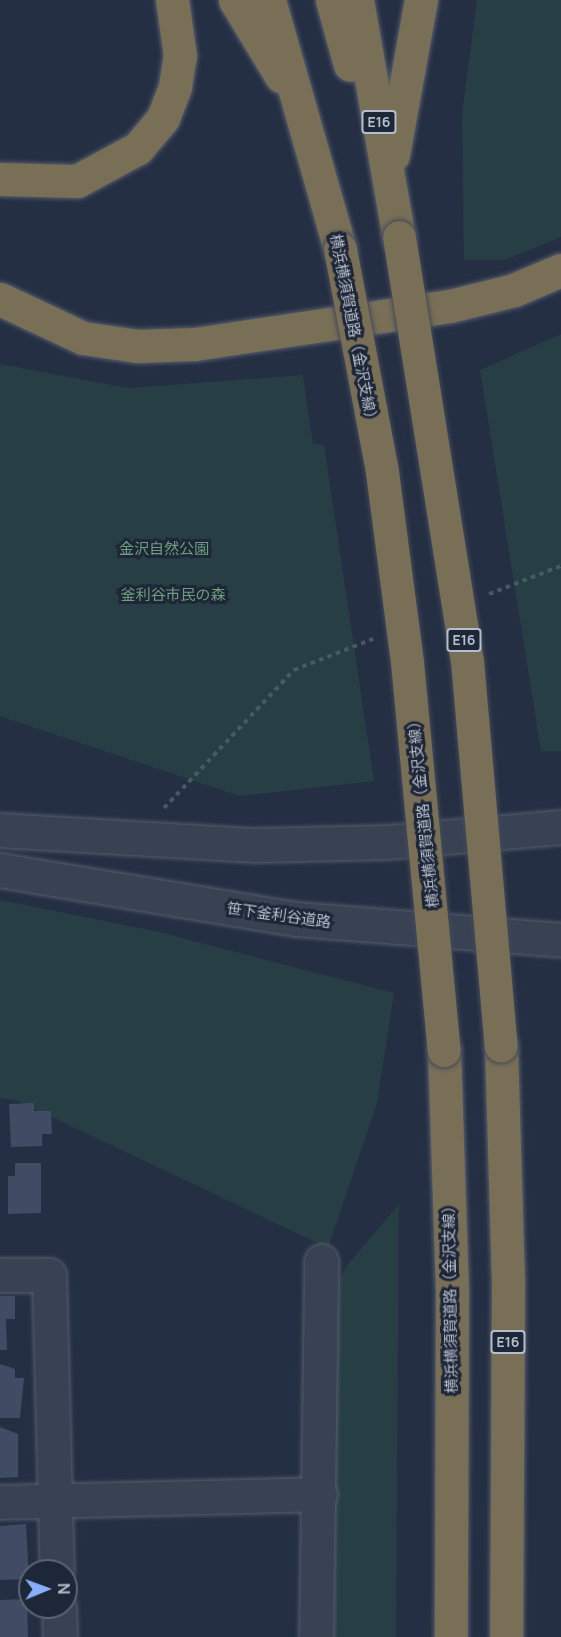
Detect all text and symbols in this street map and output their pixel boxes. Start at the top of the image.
road number: E16 [361,111,397,133]
street label: 横浜横須賀道路（金沢支線） [327,233,381,427]
park label: 金沢自然公園 [119,540,209,558]
park label: 釜利谷市民の森 [121,586,225,604]
road number: E16 [446,629,482,651]
street label: 横浜横須賀道路（金沢支線） [404,713,442,909]
street label: 笹下釜利谷道路 [226,899,332,931]
street label: 横浜横須賀道路（金沢支線） [439,1198,461,1394]
road number: E16 [490,1331,526,1353]
north arrow [18,1559,78,1619]
text: N [53,1583,75,1595]

